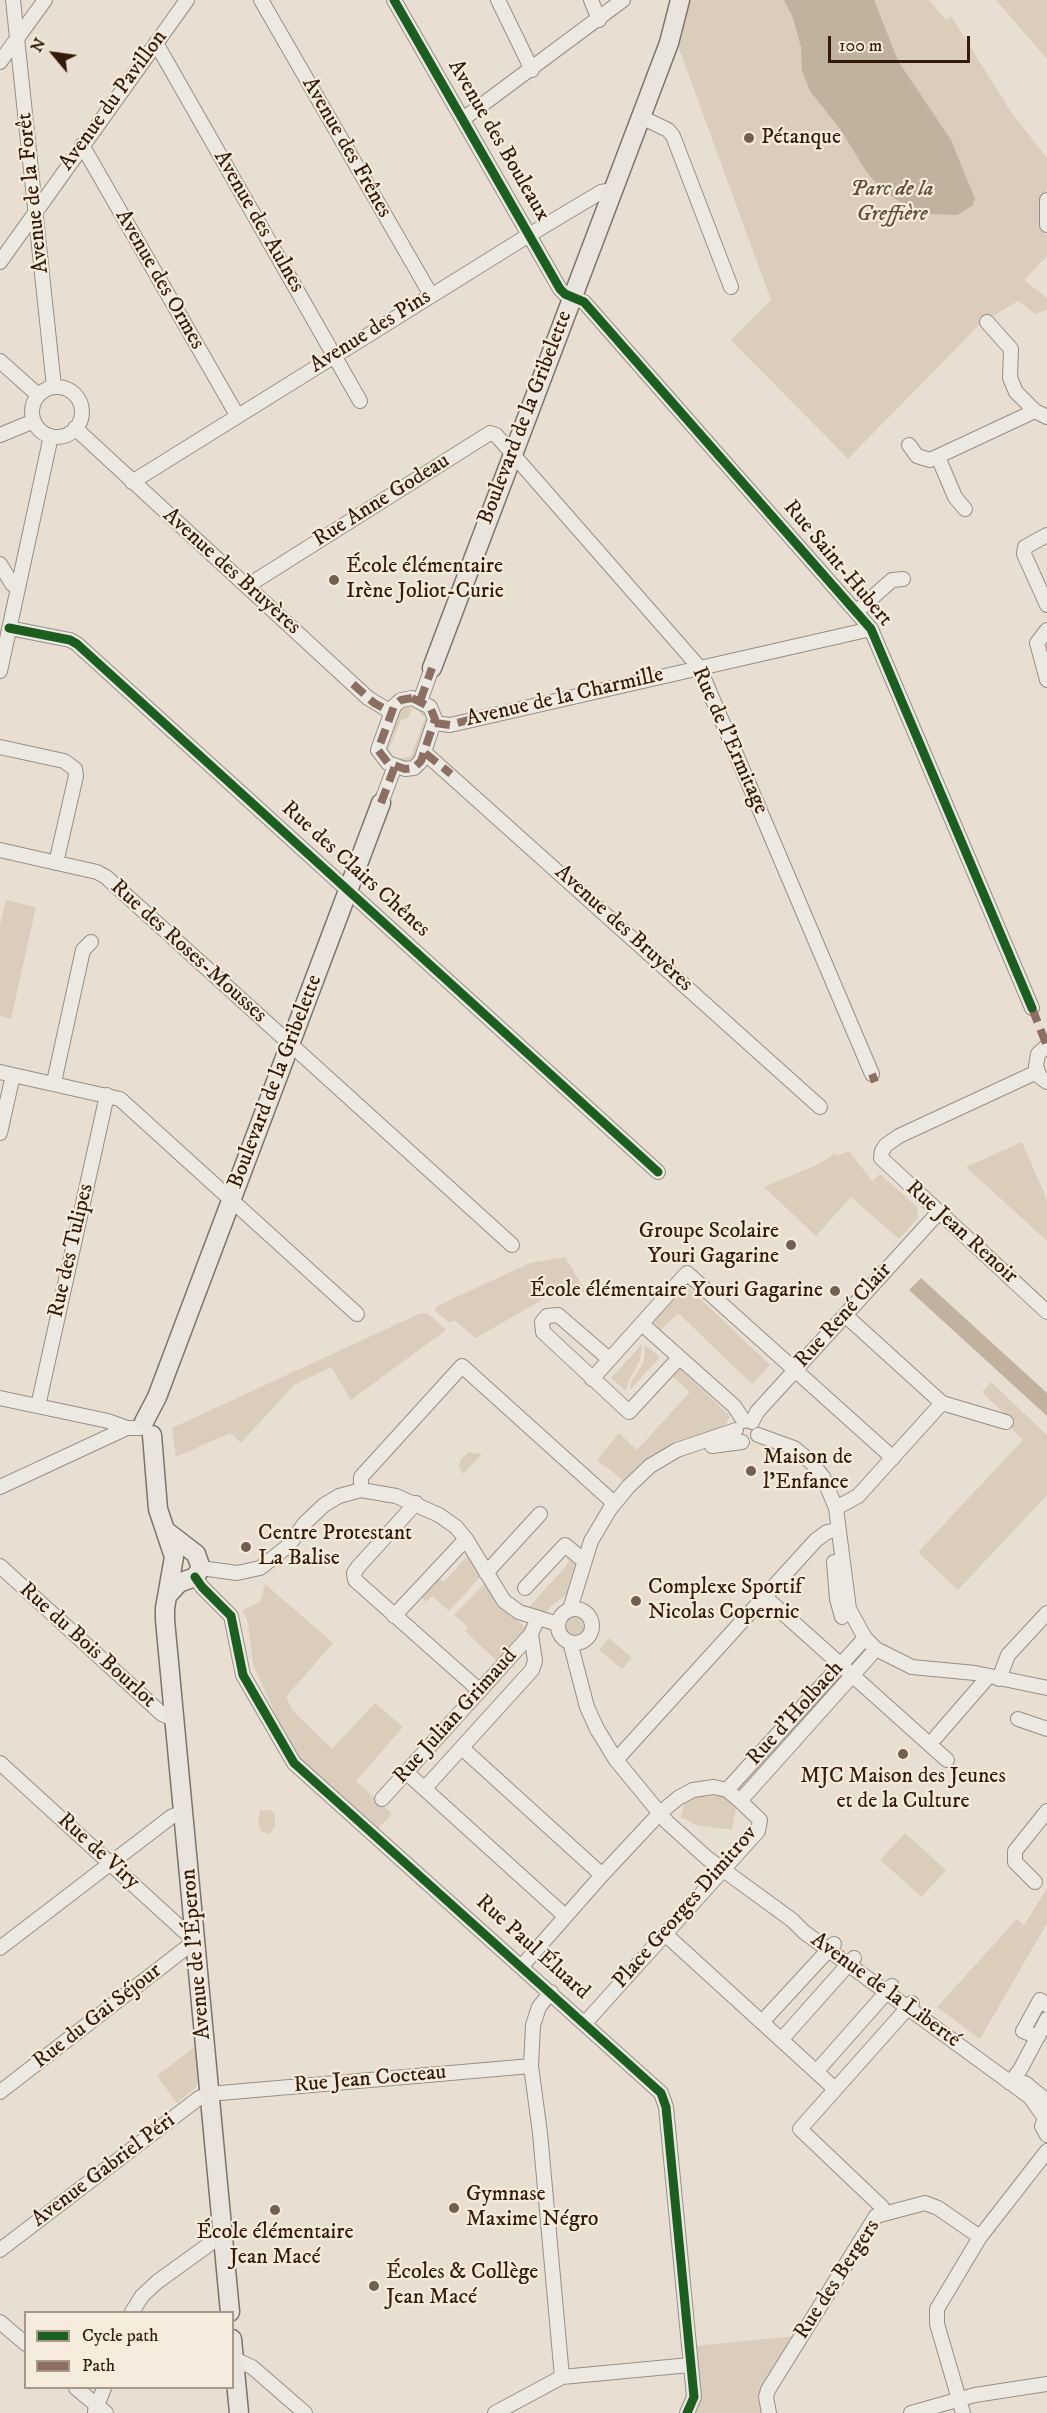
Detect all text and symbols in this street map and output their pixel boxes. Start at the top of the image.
north arrow [24,24,84,84]
scale bar [831,24,974,62]
street label: Avenue du Pavillon [54,26,174,176]
text: N [26,35,50,56]
text: 100 m [839,35,882,57]
street label: Avenue des Bouleaux [441,56,555,226]
street label: Avenue des Frênes [295,73,397,223]
street label: Avenue de la Forêt [12,111,56,275]
place label: Pétanque [761,125,841,151]
marker: Pétanque [742,131,756,145]
street label: Avenue des Aulnes [207,146,309,298]
park label: Parc de la Greffière [850,177,934,228]
street label: Avenue des Ormes [108,205,210,355]
street label: Avenue des Pins [306,284,436,380]
street label: Boulevard de la Gribelette [473,307,579,529]
street label: Rue Anne Godeau [309,448,455,554]
street label: Rue Saint-Hubert [777,496,897,632]
street label: Avenue des Bruyères [156,503,306,641]
place label: École élémentaire Irène Joliot-Curie [346,554,504,606]
marker: École élémentaire Irène Joliot-Curie [327,573,341,587]
street label: Avenue de la Charmille [464,662,666,734]
street label: Rue de l'Ermitage [685,663,773,819]
street label: Rue des Clairs Chênes [275,796,435,944]
street label: Avenue des Bruyères [548,860,698,998]
street label: Rue des Roses-Mousses [104,875,272,1029]
street label: Boulevard de la Gribelette [223,971,329,1193]
street label: Rue Jean Renoir [900,1176,1022,1290]
street label: Rue des Tulipes [44,1181,100,1321]
place label: Groupe Scolaire Youri Gagarine [639,1219,779,1270]
marker: Groupe Scolaire Youri Gagarine [784,1238,798,1252]
street label: Rue René Clair [790,1258,898,1374]
place label: École élémentaire Youri Gagarine [530,1278,823,1304]
marker: École élémentaire Youri Gagarine [828,1284,842,1298]
place label: Maison de l’Enfance [763,1445,852,1496]
marker: Maison de l’Enfance [744,1464,758,1478]
place label: Centre Protestant La Balise [258,1521,412,1572]
marker: Centre Protestant La Balise [239,1540,253,1554]
place label: Complexe Sportif Nicolas Copernic [648,1575,802,1627]
street label: Rue du Bois Bourlot [13,1578,161,1714]
marker: Complexe Sportif Nicolas Copernic [629,1594,643,1608]
street label: Rue Julian Grimaud [388,1644,524,1790]
street label: Rue d'Holbach [742,1656,850,1772]
marker: MJC Maison des Jeunes et de la Culture [896,1747,910,1761]
place label: MJC Maison des Jeunes et de la Culture [800,1764,1006,1816]
street label: Rue de Viry [51,1808,145,1896]
street label: Place Georges Dimitrov [608,1821,764,1995]
street label: Avenue de l'Éperon [176,1868,218,2040]
street label: Rue Paul Éluard [470,1890,594,2006]
street label: Avenue de la Liberté [805,1928,965,2054]
street label: Rue du Gai Séjour [28,1959,168,2075]
street label: Rue Jean Cocteau [293,2060,447,2100]
street label: Avenue Gabriel Péri [27,2108,181,2234]
place label: Gymnase Maxime Négro [466,2182,599,2234]
marker: Gymnase Maxime Négro [447,2201,461,2215]
marker: École élémentaire Jean Macé [268,2203,282,2217]
street label: Rue des Bergers [789,2215,887,2345]
place label: École élémentaire Jean Macé [196,2220,354,2272]
place label: Écoles & Collège Jean Macé [386,2260,538,2312]
marker: Écoles & Collège Jean Macé [367,2279,381,2293]
legend [24,2311,234,2389]
text: Cycle path [82,2325,159,2347]
text: Path [82,2355,115,2377]

